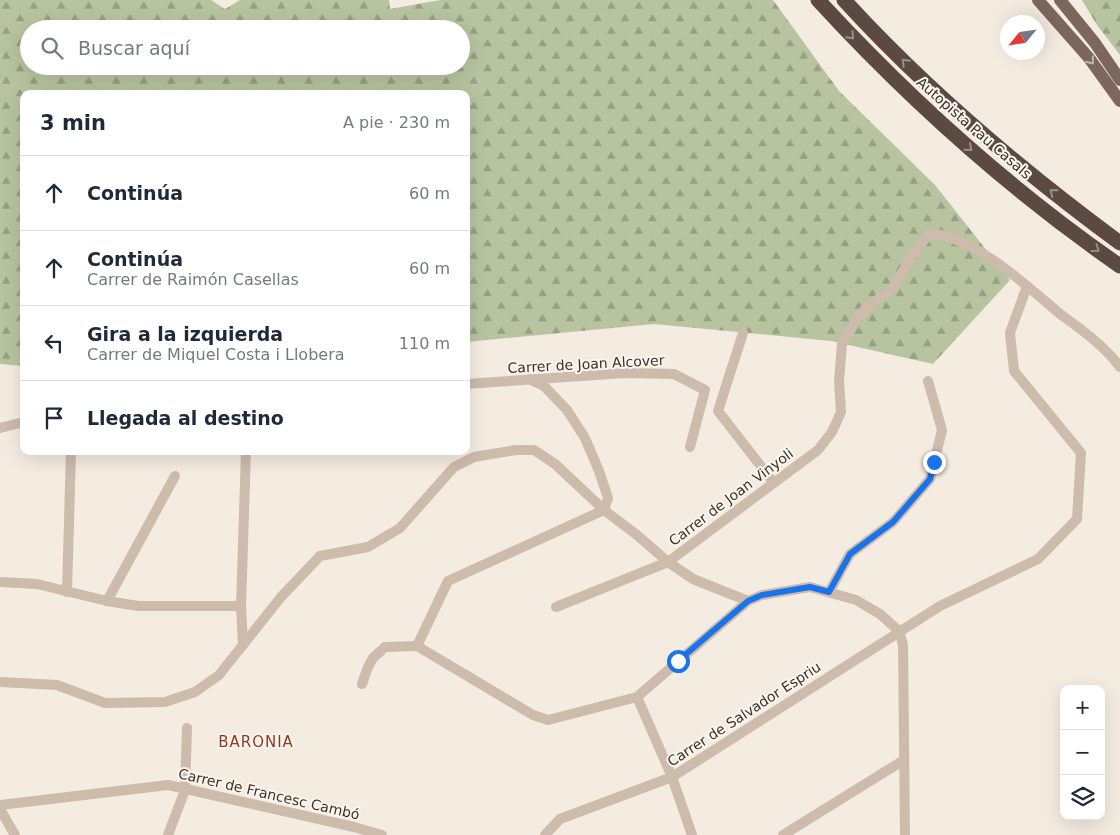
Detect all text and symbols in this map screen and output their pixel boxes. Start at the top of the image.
north arrow [1000,15,1045,60]
search box [20,20,470,75]
one-way arrow [845,30,854,39]
icon: search [38,34,66,62]
text: Buscar aquí [78,37,190,59]
one-way arrow [1085,55,1093,64]
one-way arrow [902,59,911,68]
street label: Autopista Pau Casals [914,74,1034,182]
text: 3 min [40,111,106,135]
text: A pie · 230 m [343,113,450,132]
one-way arrow [963,142,972,151]
icon: ahead [40,179,68,207]
text: Continúa [87,182,183,204]
text: 60 m [409,184,450,203]
one-way arrow [1050,189,1059,198]
one-way arrow [1090,243,1099,251]
text: Continúa [87,248,183,270]
icon: ahead [40,254,68,282]
text: 60 m [409,259,450,278]
text: Carrer de Raimón Casellas [87,270,299,289]
text: Gira a la izquierda [87,323,283,345]
icon: left [40,329,68,357]
text: 110 m [399,334,450,353]
text: Carrer de Miquel Costa i Llobera [87,345,345,364]
street label: Carrer de Joan Alcover [507,352,665,376]
icon: arrive [40,404,68,432]
text: Llegada al destino [87,407,284,429]
street label: Carrer de Joan Vinyoli [666,445,796,549]
route end [923,451,946,474]
route start [667,650,690,673]
street label: Carrer de Salvador Espriu [664,658,824,770]
map controls [1060,685,1105,820]
button: + [1060,685,1105,730]
button: − [1060,730,1105,775]
district label: BARONIA [218,733,294,751]
street label: Carrer de Francesc Cambó [177,765,361,823]
button: layers [1060,775,1105,820]

